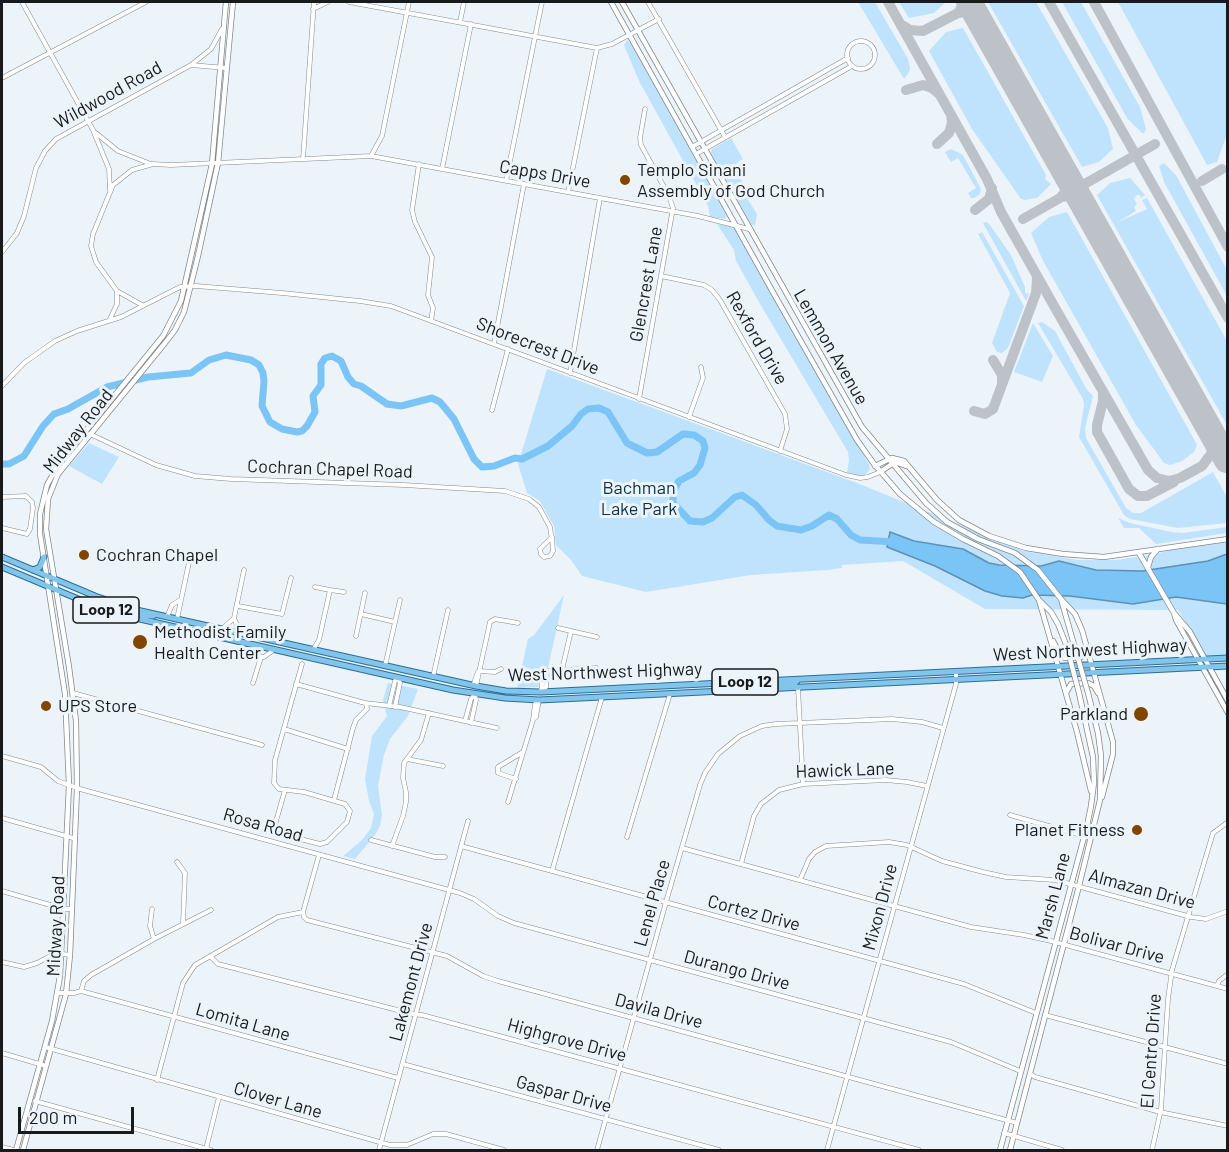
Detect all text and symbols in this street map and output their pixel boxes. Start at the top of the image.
street label: Wildwood Road [50,56,166,134]
street label: Capps Drive [498,155,592,193]
place label: Templo Sinani Assembly of God Church [637,159,825,201]
marker: Templo Sinani Assembly of God Church [618,173,632,187]
street label: Glencrest Lane [625,225,667,343]
street label: Lemmon Avenue [789,285,873,409]
street label: Rexford Drive [722,287,792,389]
street label: Shorecrest Drive [473,313,603,379]
street label: Midway Road [38,385,118,477]
street label: Cochran Chapel Road [247,455,413,483]
park label: Bachman Lake Park [601,477,677,520]
place label: Cochran Chapel [96,544,218,566]
marker: Cochran Chapel [77,548,91,562]
road number: Loop 12 [73,597,139,623]
place label: Methodist Family Health Center [154,621,286,664]
marker: Methodist Family Health Center [131,633,149,651]
street label: West Northwest Highway [992,634,1188,666]
street label: West Northwest Highway [507,658,703,686]
road number: Loop 12 [712,669,778,695]
place label: UPS Store [58,695,137,717]
marker: UPS Store [39,699,53,713]
place label: Parkland [1060,703,1128,725]
marker: Parkland [1132,705,1150,723]
street label: Hawick Lane [795,757,895,783]
street label: Rosa Road [221,803,305,847]
place label: Planet Fitness [1014,819,1125,841]
marker: Planet Fitness [1130,823,1144,837]
street label: Marsh Lane [1031,850,1075,942]
street label: Lenel Place [629,857,675,949]
street label: Mixon Drive [858,861,902,953]
street label: Almazan Drive [1086,864,1198,914]
street label: Midway Road [43,875,69,977]
street label: Cortez Drive [705,890,803,936]
street label: Lakemont Drive [385,920,437,1044]
street label: Bolivar Drive [1067,922,1167,968]
street label: Durango Drive [682,945,792,995]
street label: Davila Drive [613,989,705,1033]
street label: El Centro Drive [1136,993,1166,1109]
street label: Lomita Lane [193,998,293,1046]
street label: Highgrove Drive [505,1014,629,1066]
street label: Gaspar Drive [514,1071,614,1117]
street label: Clover Lane [231,1077,325,1123]
scale bar [21,1095,136,1133]
text: 200 m [29,1106,77,1128]

